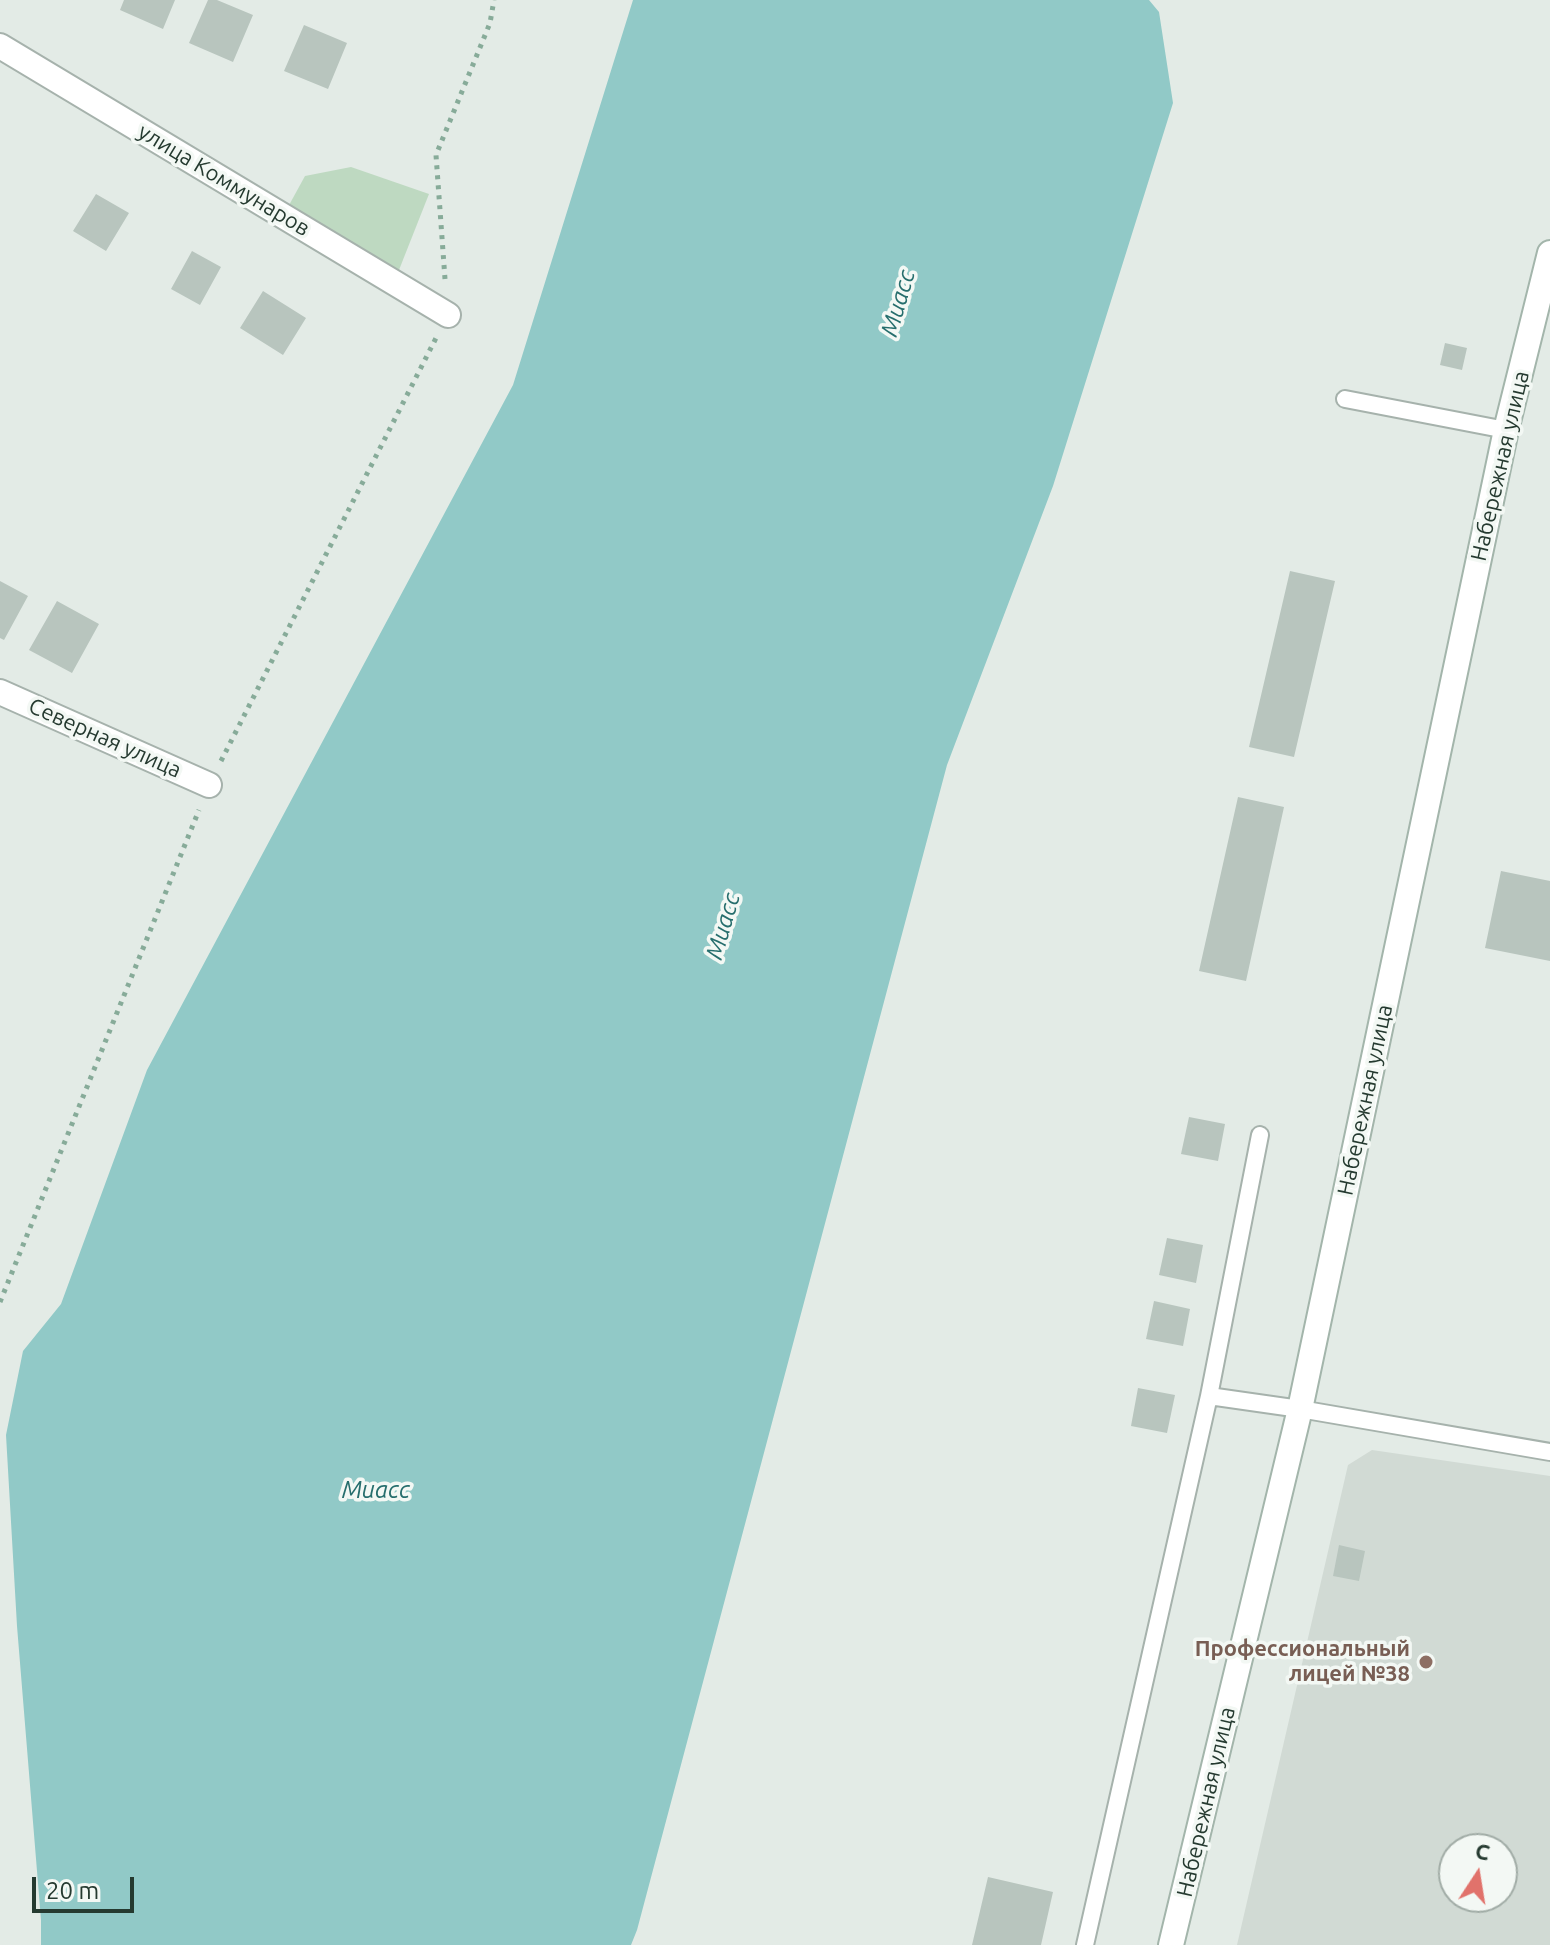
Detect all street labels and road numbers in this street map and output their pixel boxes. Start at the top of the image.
street label: улица Коммунаров [133,118,315,242]
street label: Набережная улица [1465,368,1535,564]
street label: Северная улица [25,693,185,783]
street label: Набережная улица [1332,1002,1398,1198]
street label: Набережная улица [1171,1704,1241,1900]

